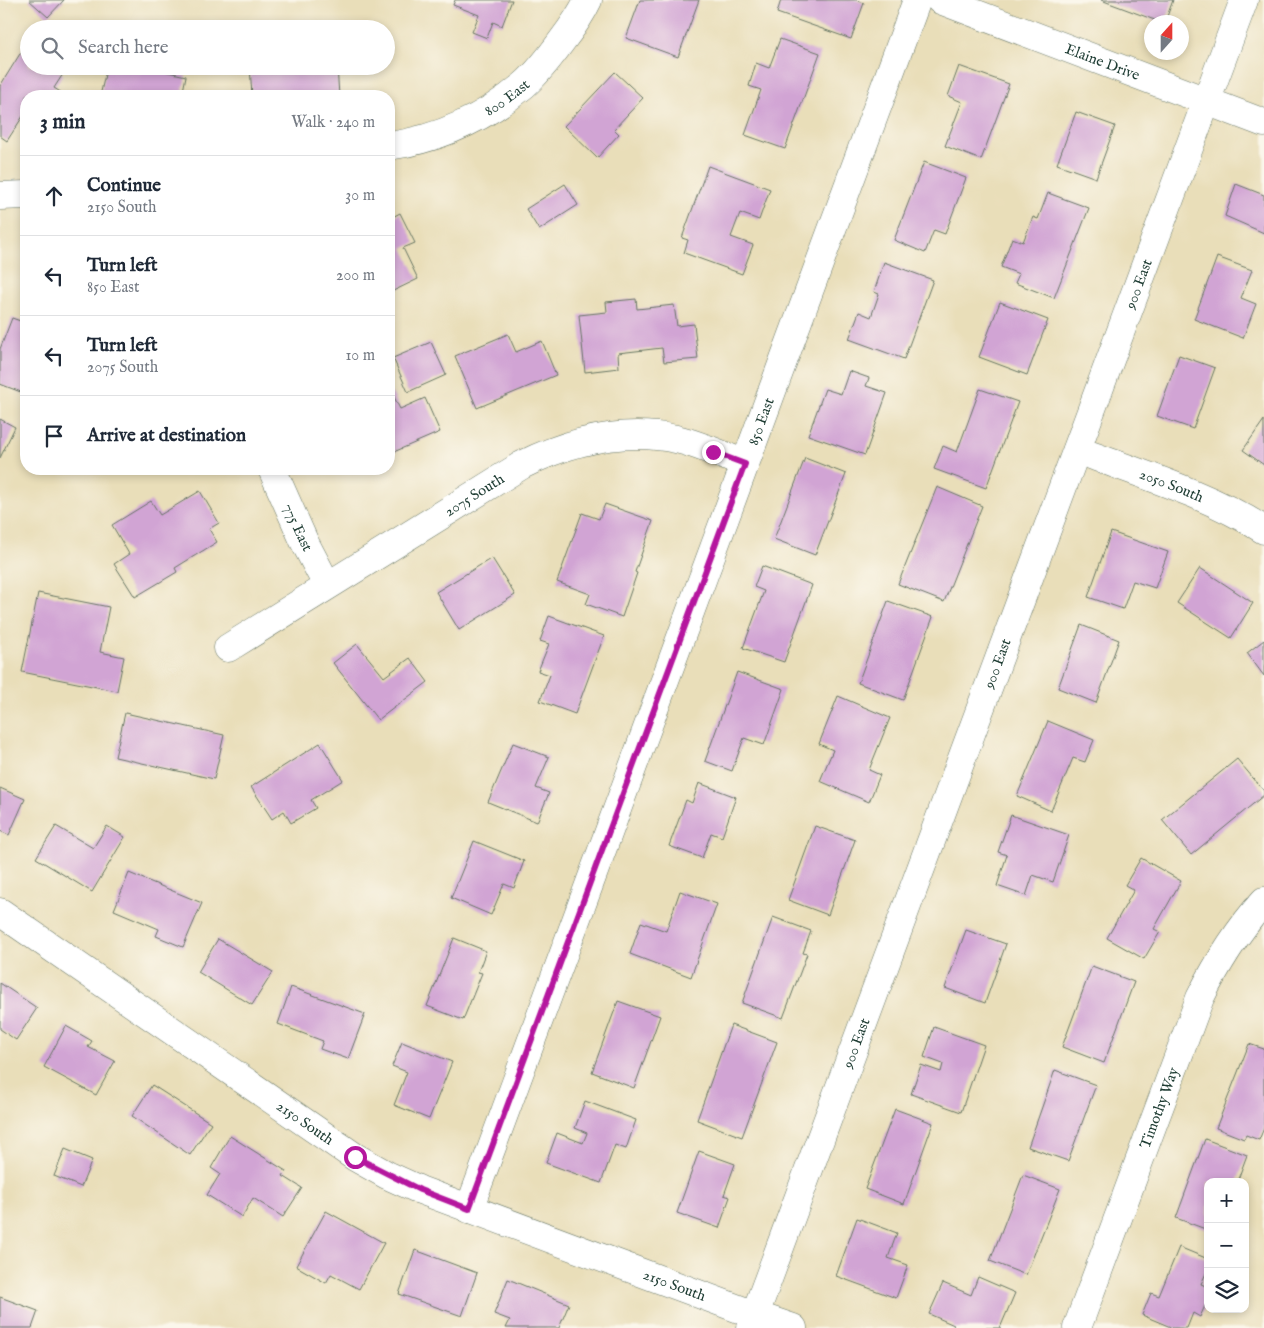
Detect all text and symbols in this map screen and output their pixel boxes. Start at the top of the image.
north arrow [1144,15,1189,60]
search box [20,20,395,75]
icon: search [38,34,66,62]
text: Search here [78,36,169,60]
street label: Elaine Drive [1063,39,1142,85]
street label: 800 East [481,75,534,121]
text: 3 min [40,109,85,136]
text: Walk · 240 m [291,113,375,133]
text: Continue [87,174,161,198]
icon: ahead [40,182,68,210]
text: 30 m [345,186,375,206]
text: 2150 South [87,198,157,218]
text: Turn left [87,254,158,278]
street label: 900 East [1121,256,1157,313]
icon: left [40,262,68,290]
text: 200 m [336,266,375,286]
text: 850 East [87,278,139,298]
text: Turn left [87,334,158,358]
icon: left [40,342,68,370]
text: 10 m [345,346,375,366]
text: 2075 South [87,358,158,378]
street label: 850 East [744,395,779,448]
icon: arrive [40,422,68,450]
text: Arrive at destination [87,424,246,448]
route end [702,441,725,464]
street label: 2050 South [1137,465,1206,507]
street label: 2075 South [441,469,508,521]
street label: 775 East [279,501,317,555]
street label: 900 East [979,636,1016,692]
street label: 900 East [838,1016,874,1072]
street label: Timothy Way [1136,1064,1184,1151]
street label: 2150 South [273,1097,337,1150]
route start [344,1146,367,1169]
map controls [1204,1178,1249,1313]
button: + [1204,1178,1249,1223]
button: − [1204,1223,1249,1268]
street label: 2150 South [640,1265,708,1306]
button: layers [1204,1268,1249,1313]

